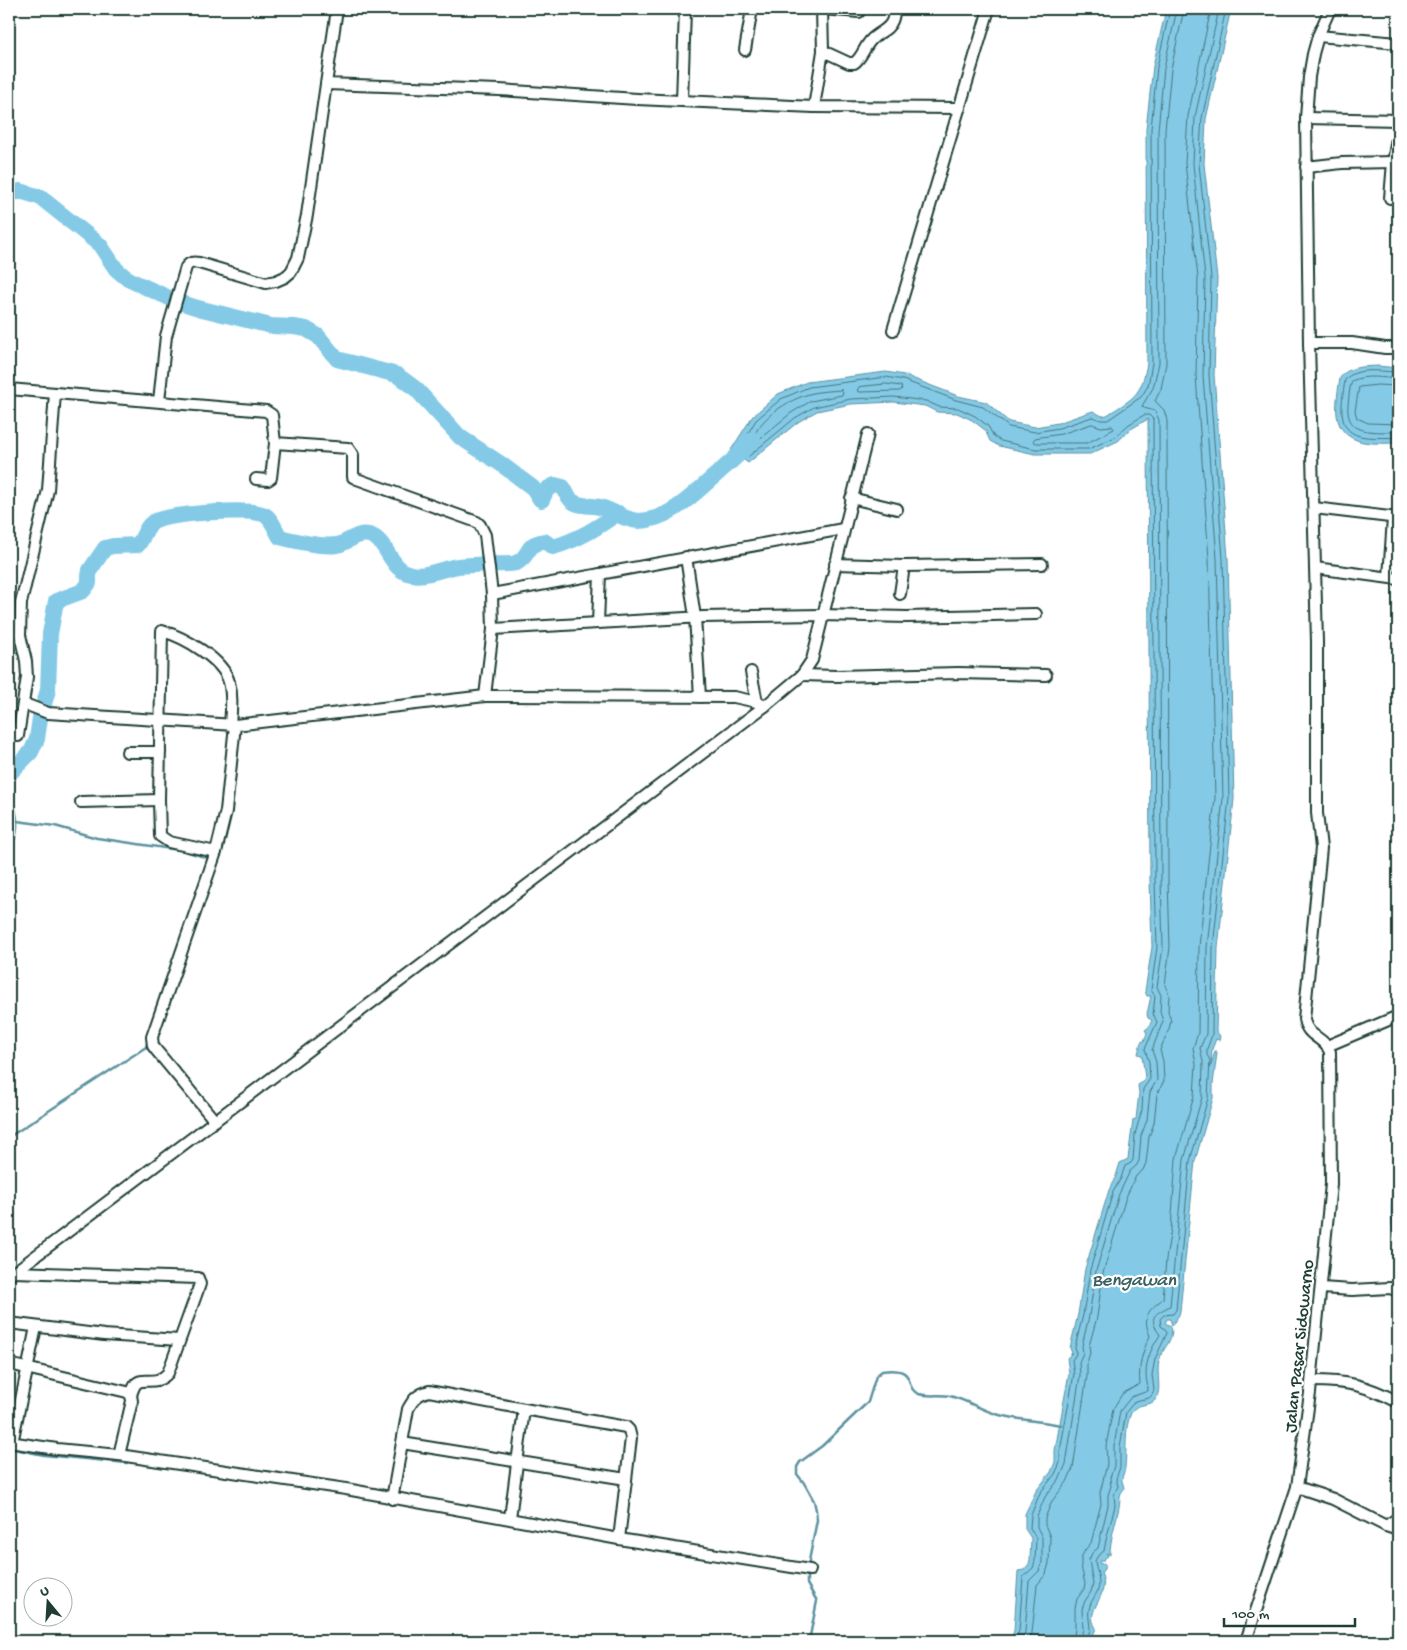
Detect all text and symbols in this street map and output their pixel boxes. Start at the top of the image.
street label: Jalan Pasar Sidowarno [1281,1259,1320,1434]
water label: Bengawan [1092,1270,1177,1293]
north arrow [22,1578,72,1628]
text: U [38,1583,51,1601]
scale bar [1224,1595,1356,1627]
text: 100 m [1231,1606,1270,1624]

